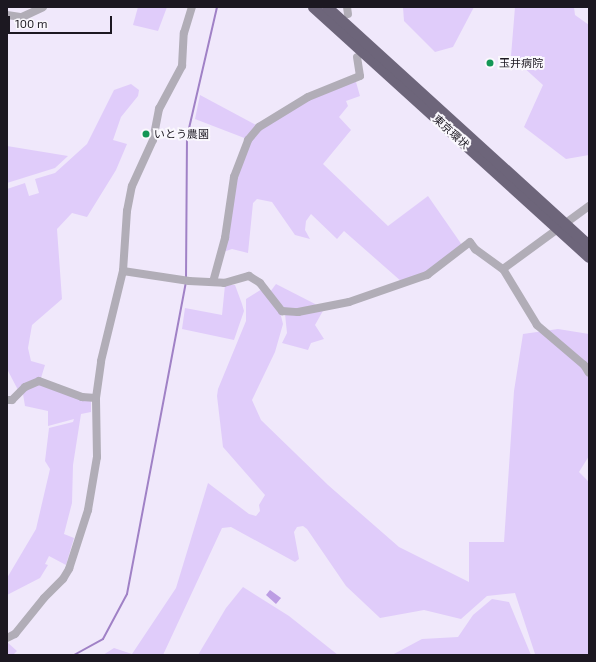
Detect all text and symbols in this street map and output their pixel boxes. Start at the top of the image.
scale bar [10,8,114,34]
text: 100 m [15,16,47,30]
place label: 玉井病院 [499,56,543,70]
marker: 玉井病院 [484,57,496,69]
street label: 東京環状 [430,112,472,152]
place label: いとう農園 [154,127,209,141]
marker: いとう農園 [141,129,151,139]

